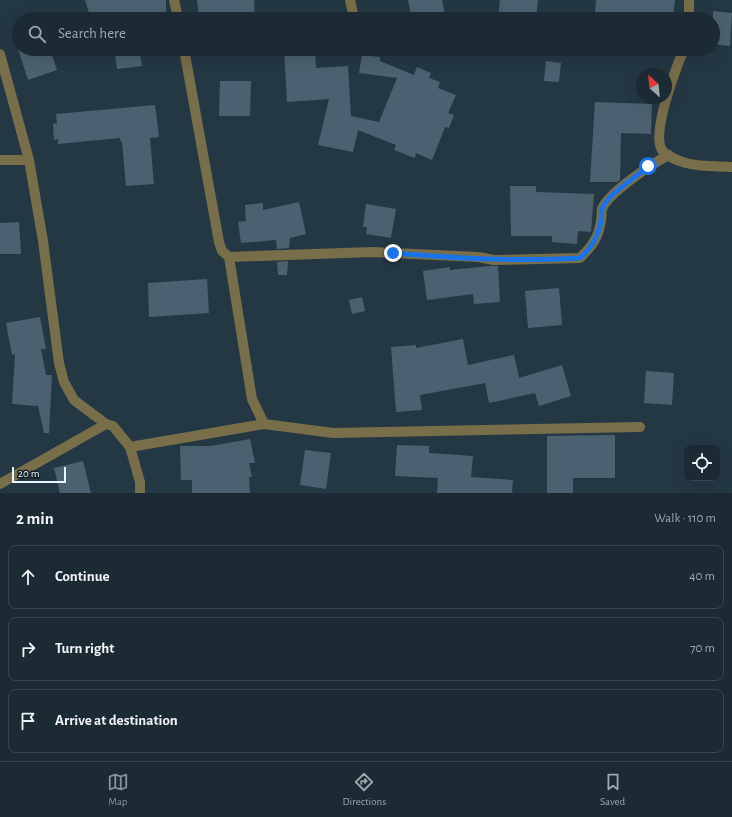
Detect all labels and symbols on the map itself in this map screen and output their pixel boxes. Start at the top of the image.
north arrow [636,68,672,104]
route start [639,157,657,175]
route end [384,244,402,262]
scale bar [12,465,66,484]

